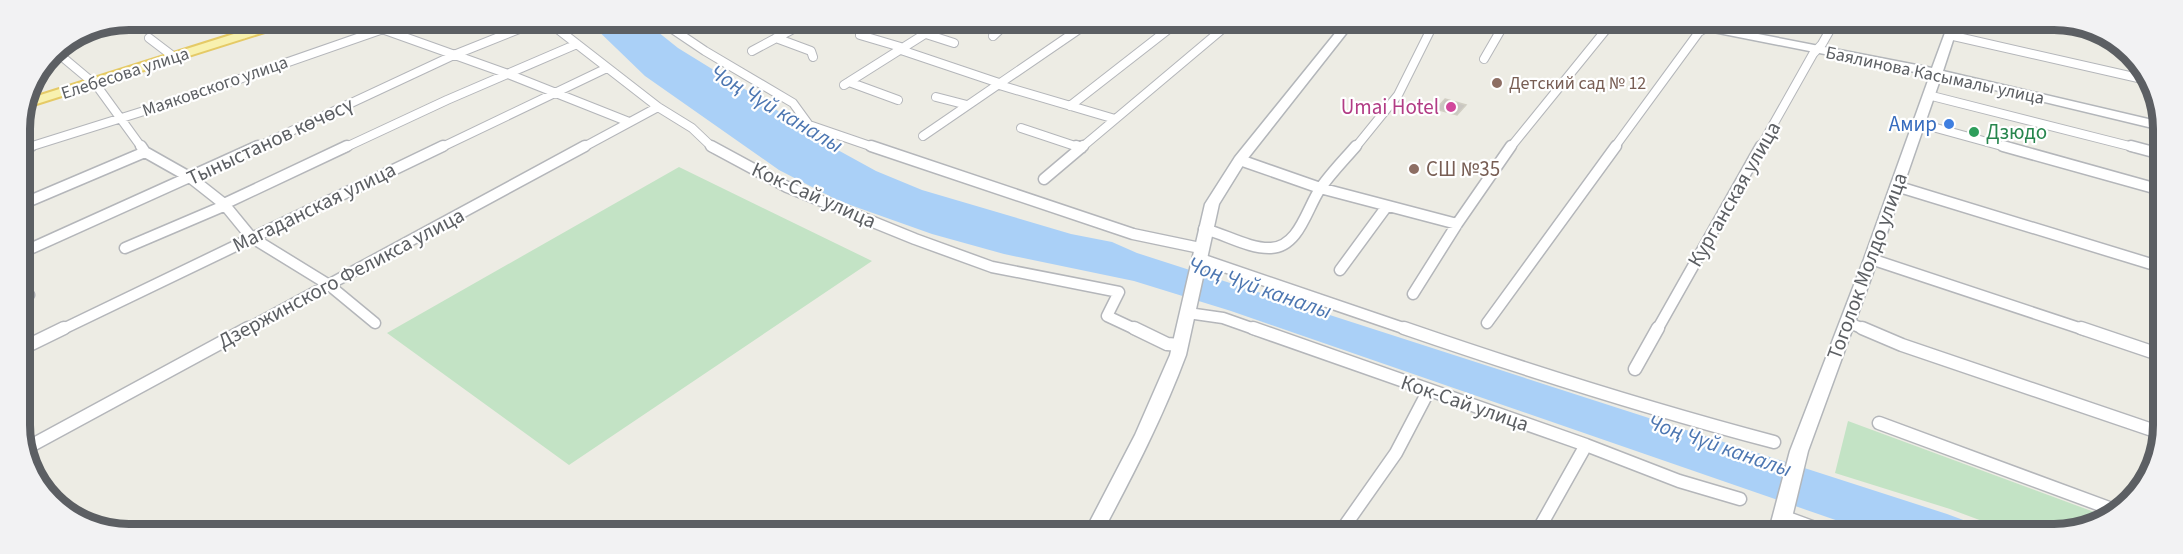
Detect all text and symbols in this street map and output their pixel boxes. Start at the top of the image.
street label: Баялинова Касымалы улица [1823,40,2047,111]
street label: Елебесова улица [58,41,192,106]
street label: Маяковского улица [139,50,291,123]
water label: Чоң Чүй каналы [704,56,849,161]
place label: Детский сад № 12 [1509,71,1646,96]
marker: Детский сад № 12 [1490,76,1504,90]
street label: Тыныстанов көчөсү [182,89,358,193]
place label: Umai Hotel [1341,92,1439,122]
marker: Umai Hotel [1444,100,1458,114]
place label: Амир [1889,109,1937,139]
street label: Курганская улица [1680,115,1788,273]
marker: Амир [1942,117,1956,131]
place label: Дзюдо [1986,117,2047,147]
marker: Дзюдо [1967,125,1981,139]
street label: Магаданская улица [227,154,401,260]
street label: Кок-Сай улица [747,154,881,236]
place label: СШ №35 [1426,154,1500,184]
marker: СШ №35 [1407,162,1421,176]
street label: Тоголок Молдо улица [1819,168,1915,364]
street label: Дзержинского Феликса улица [212,200,470,356]
water label: Чоң Чүй каналы [1183,248,1336,328]
street label: Кок-Сай улица [1397,367,1533,439]
water label: Чоң Чүй каналы [1643,406,1796,486]

